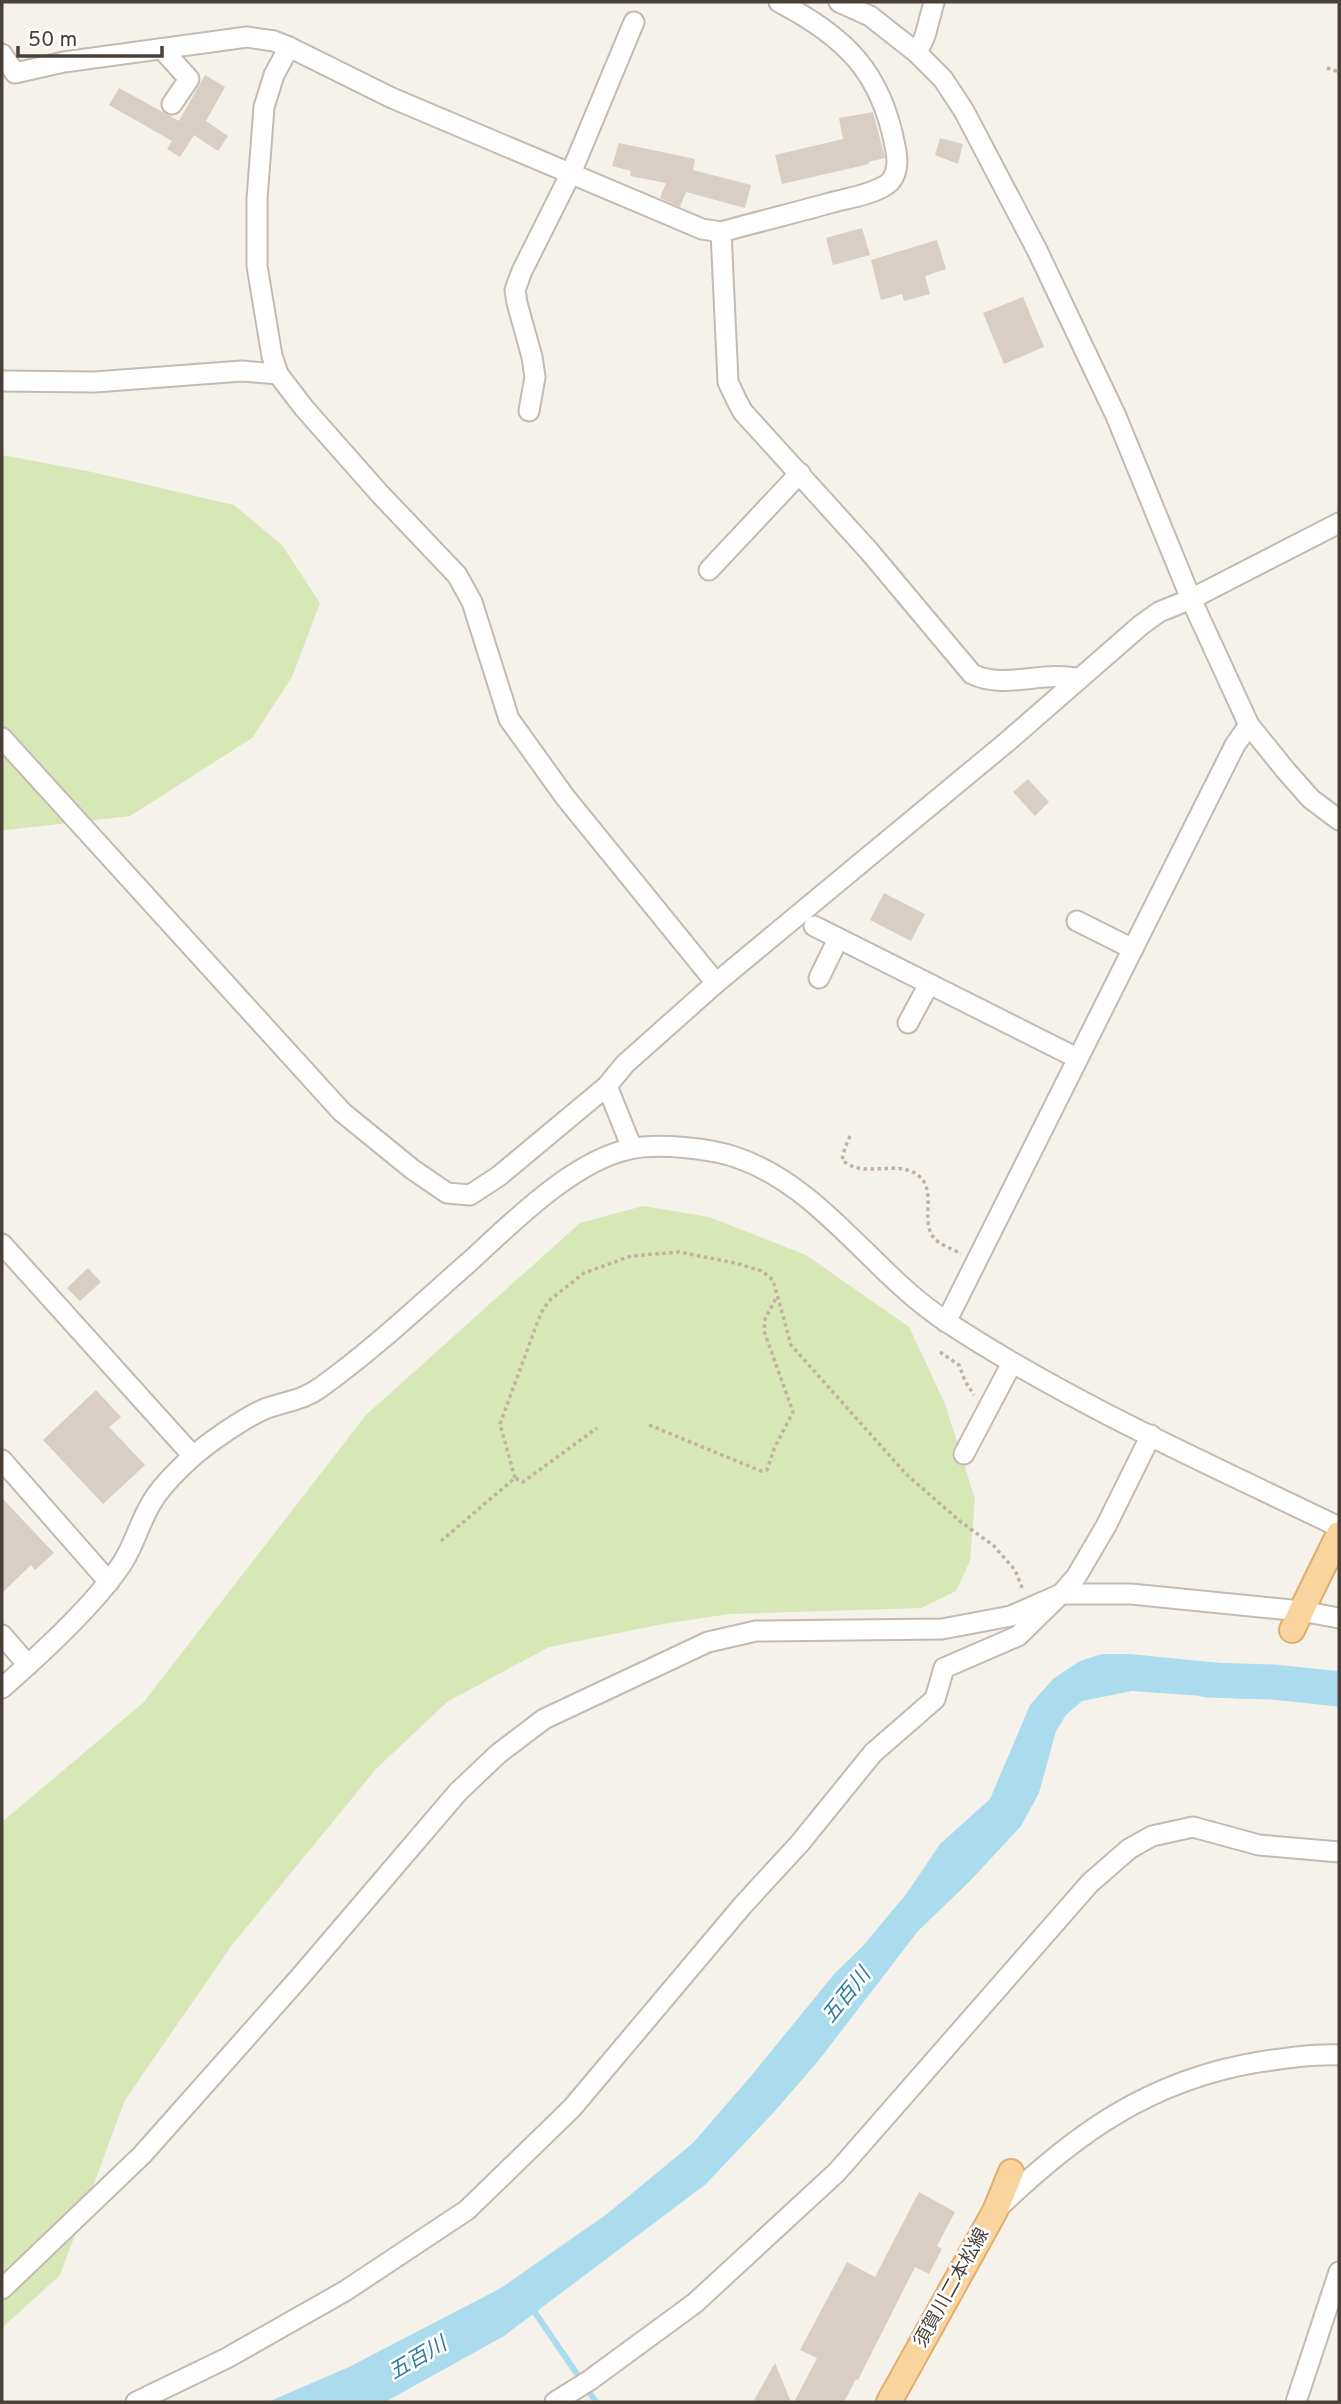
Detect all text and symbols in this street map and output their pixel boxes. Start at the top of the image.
scale bar [18,14,161,58]
text: 50 m [28,27,77,54]
water label: 五百川 [817,1961,879,2029]
street label: 須賀川二本松線 [909,2224,995,2352]
water label: 五百川 [384,2331,454,2386]

